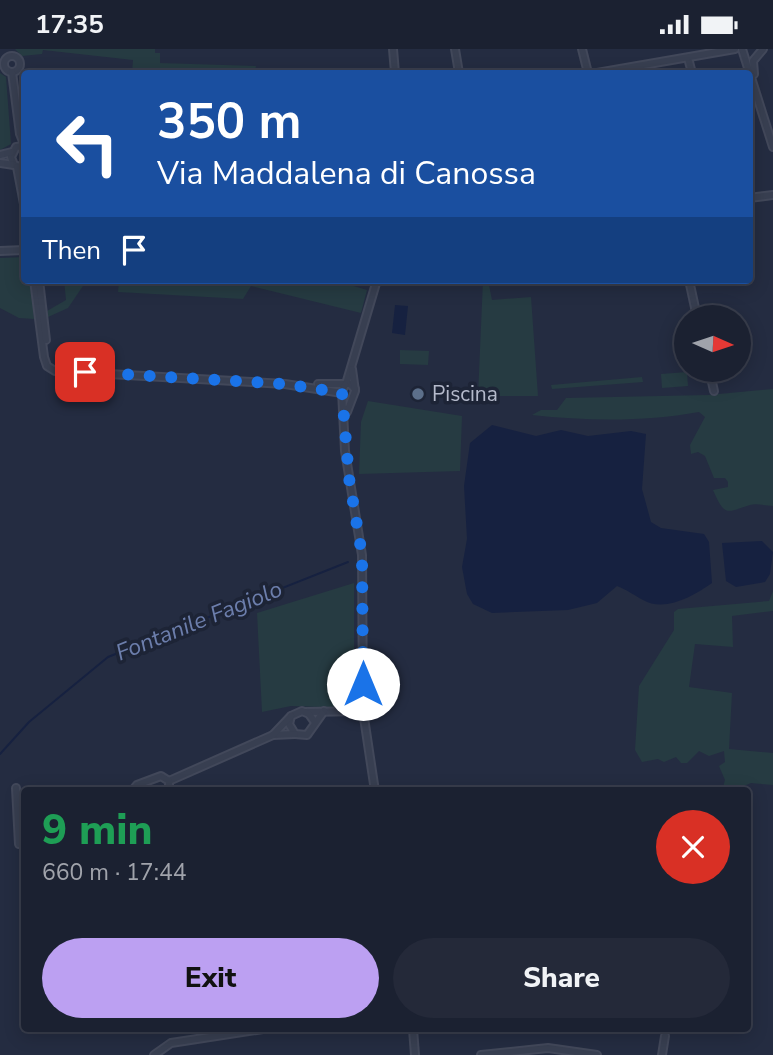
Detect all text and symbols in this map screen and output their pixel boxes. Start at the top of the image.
text: 17:35 [35,7,104,42]
text: 350 m [157,88,301,155]
icon: left [42,98,133,189]
text: Via Maddalena di Canossa [157,152,536,195]
icon: arrive [115,231,153,269]
text: Then [42,233,101,268]
north arrow [674,305,751,381]
map controls [674,305,751,382]
pin [55,342,115,402]
icon: arrive [66,353,104,391]
place label: Piscina [432,380,498,408]
marker: Piscina [410,386,426,402]
water label: Fontanile Fagiolo [111,573,287,669]
position arrow [326,647,400,721]
text: 9 min [42,802,152,859]
button: close [656,810,730,884]
text: 660 m · 17:44 [42,857,187,888]
button: Exit [42,938,379,1018]
button: Share [393,938,730,1018]

